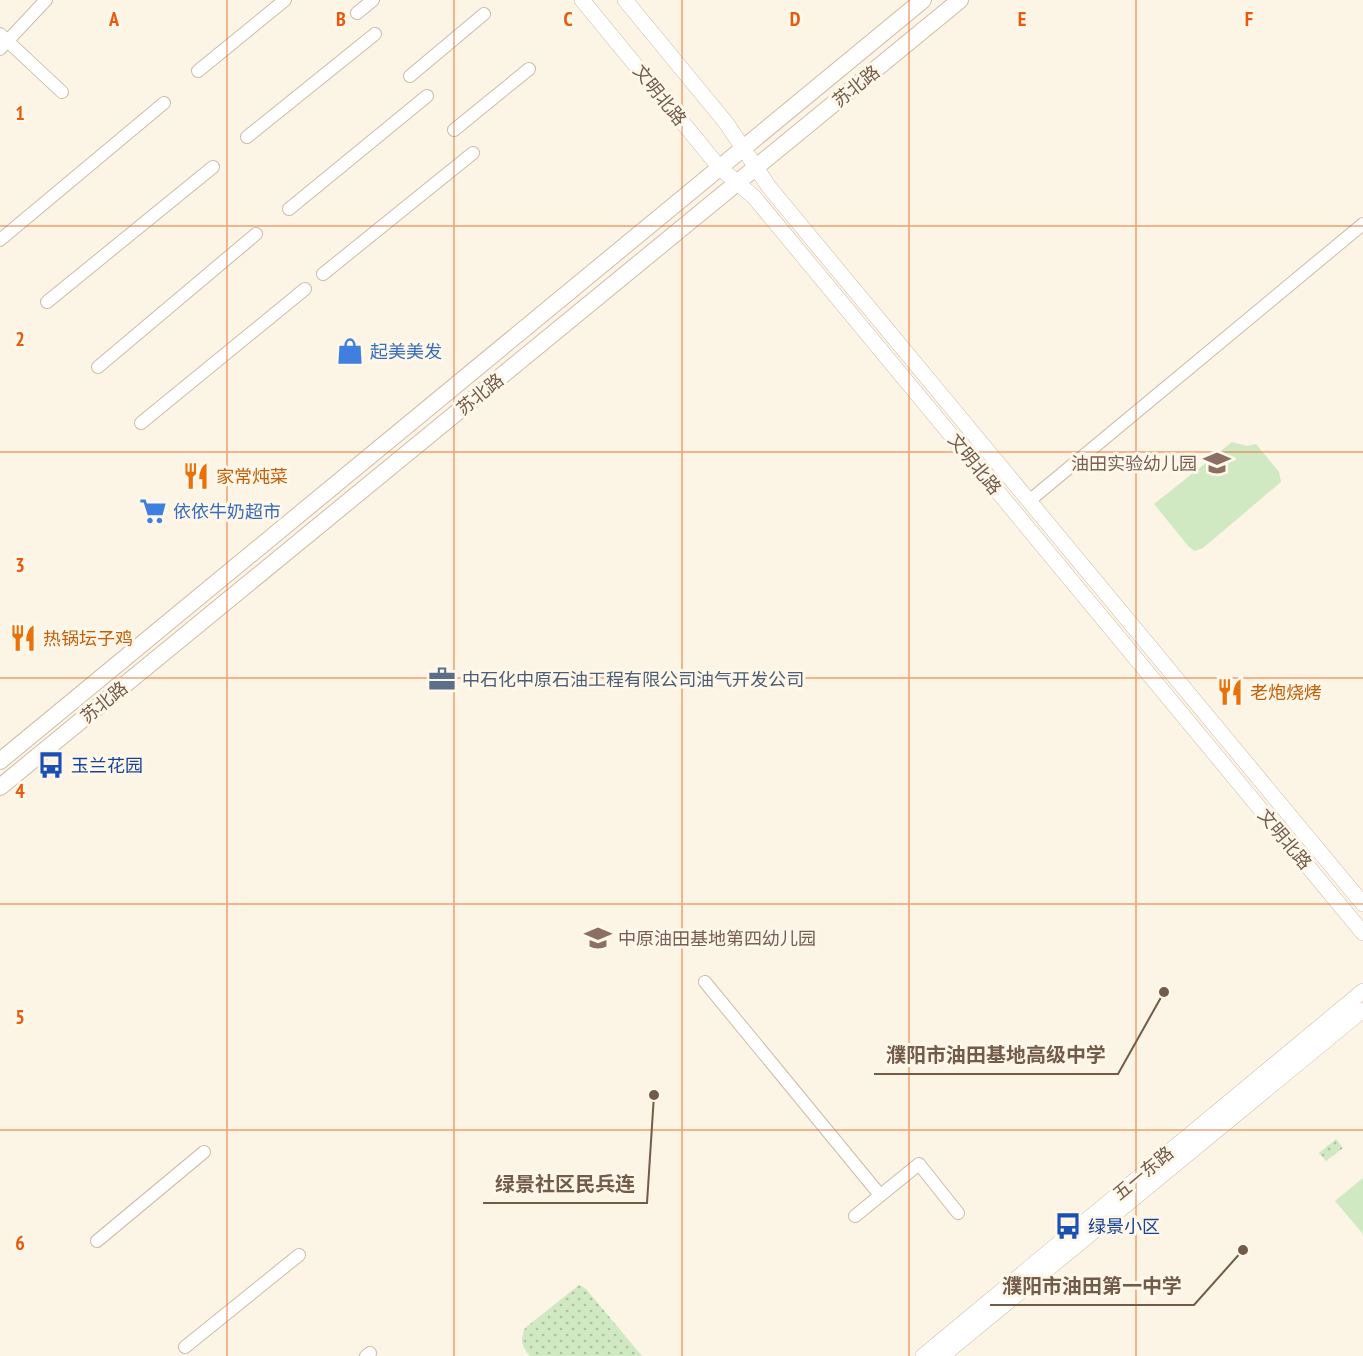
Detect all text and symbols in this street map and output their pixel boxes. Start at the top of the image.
text: A [108,6,120,32]
text: B [336,6,346,32]
text: C [563,6,573,32]
text: D [790,6,801,32]
text: E [1018,6,1026,32]
text: F [1245,6,1253,32]
street label: 文明北路 [628,60,692,130]
street label: 苏北路 [828,60,884,112]
text: 1 [15,100,25,126]
text: 2 [15,326,25,352]
shop icon: 起美美发 [335,336,365,366]
place label: 起美美发 [370,340,442,363]
street label: 苏北路 [452,368,508,420]
street label: 文明北路 [943,429,1007,499]
school or university icon: 油田实验幼儿园 [1202,448,1232,478]
place label: 油田实验幼儿园 [1071,452,1197,475]
restaurant icon: 家常炖菜 [181,461,211,491]
place label: 家常炖菜 [216,465,288,488]
supermarket icon: 依依牛奶超市 [138,496,168,526]
place label: 依依牛奶超市 [173,500,281,523]
text: 3 [15,552,25,578]
restaurant icon: 热锅坛子鸡 [8,623,38,653]
place label: 热锅坛子鸡 [43,627,133,650]
office icon: 中石化中原石油工程有限公司油气开发公司 [427,664,457,694]
place label: 中石化中原石油工程有限公司油气开发公司 [462,668,804,691]
street label: 苏北路 [76,676,132,728]
restaurant icon: 老炮烧烤 [1215,677,1245,707]
place label: 老炮烧烤 [1250,681,1322,704]
bus stop icon: 玉兰花园 [36,750,66,780]
place label: 玉兰花园 [71,754,143,777]
text: 4 [15,778,25,804]
street label: 文明北路 [1253,804,1317,874]
school or university icon: 中原油田基地第四幼儿园 [583,923,613,953]
place label: 中原油田基地第四幼儿园 [618,927,816,950]
text: 5 [15,1004,25,1030]
callout: 濮阳市油田基地高级中学 [874,1036,1118,1074]
text: 濮阳市油田基地高级中学 [886,1042,1106,1068]
street label: 五一东路 [1108,1141,1178,1205]
callout: 绿景社区民兵连 [483,1165,647,1203]
text: 绿景社区民兵连 [495,1171,635,1197]
bus stop icon: 绿景小区 [1053,1211,1083,1241]
place label: 绿景小区 [1088,1215,1160,1238]
text: 6 [15,1230,25,1256]
callout: 濮阳市油田第一中学 [990,1267,1194,1305]
text: 濮阳市油田第一中学 [1002,1273,1182,1299]

